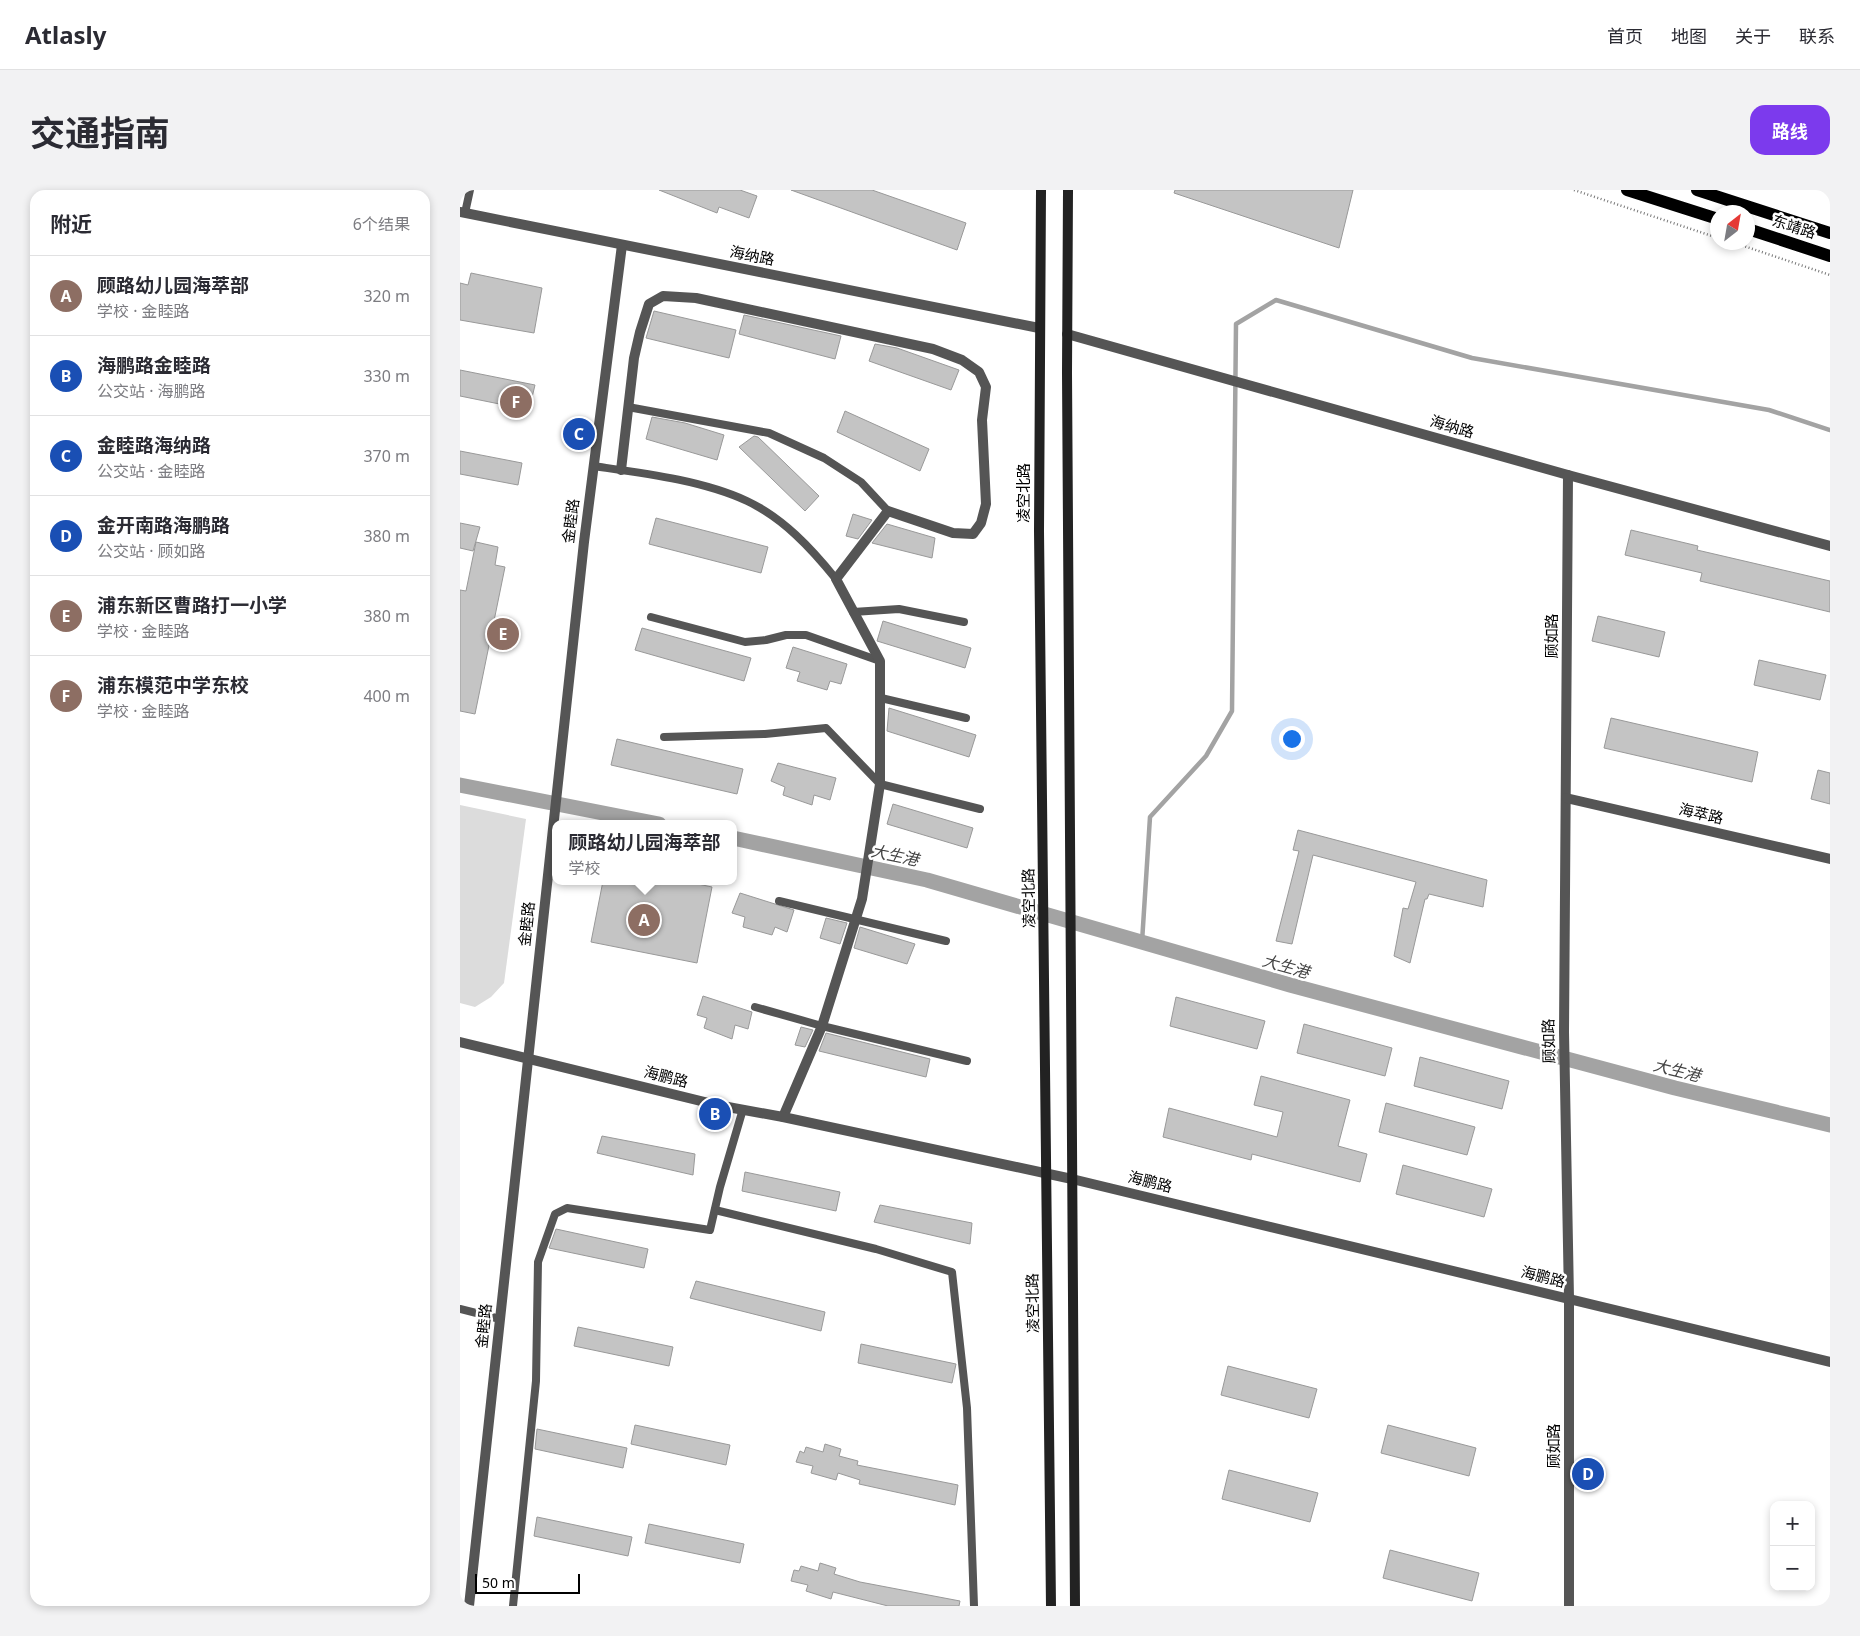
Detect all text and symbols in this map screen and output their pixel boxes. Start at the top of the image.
text: Atlasly [25,18,106,51]
text: 首页 [1607,24,1643,48]
text: 地图 [1671,24,1707,48]
text: 关于 [1735,24,1771,48]
text: 联系 [1799,24,1835,48]
button: 路线 [1750,105,1830,155]
text: 交通指南 [30,109,170,156]
north arrow [1710,205,1755,250]
text: 附近 [50,210,92,238]
street label: 东靖路 [1770,210,1819,243]
text: 6个结果 [353,213,410,235]
street label: 海纳路 [728,241,776,269]
text: 顾路幼儿园海萃部 [97,272,249,298]
text: A [60,285,72,307]
text: 320 m [363,285,410,307]
text: 学校 · 金睦路 [97,300,190,322]
text: 海鹏路金睦路 [97,352,211,378]
text: B [61,365,71,387]
text: 330 m [363,365,410,387]
text: 公交站 · 海鹏路 [97,380,206,402]
pin: F [500,383,532,421]
street label: 海纳路 [1428,410,1477,442]
pin: C [563,415,595,453]
text: 金睦路海纳路 [97,432,211,458]
text: C [61,445,71,467]
text: 370 m [363,445,410,467]
text: 公交站 · 金睦路 [97,460,206,482]
street label: 凌空北路 [1013,463,1033,523]
street label: 金睦路 [557,497,583,544]
text: 金开南路海鹏路 [97,512,230,538]
text: D [60,525,72,547]
text: 380 m [363,525,410,547]
text: 公交站 · 顾如路 [97,540,206,562]
text: 浦东新区曹路打一小学 [97,592,287,618]
text: E [62,605,70,627]
text: 380 m [363,605,410,627]
street label: 顾如路 [1541,613,1561,659]
pin: E [487,615,519,653]
text: 学校 · 金睦路 [97,620,190,642]
text: 浦东模范中学东校 [97,672,249,698]
text: F [62,685,70,707]
text: 400 m [363,685,410,707]
text: 学校 · 金睦路 [97,700,190,722]
your location [1279,726,1305,752]
street label: 海萃路 [1677,798,1725,828]
popup [552,820,737,885]
text: 顾路幼儿园海萃部 [568,829,721,855]
water label: 大生港 [869,839,923,871]
text: 学校 [568,857,601,879]
street label: 凌空北路 [1017,868,1039,928]
street label: 金睦路 [514,900,538,947]
pin: A [628,901,660,939]
water label: 大生港 [1260,949,1314,984]
street label: 顾如路 [1538,1018,1558,1064]
water label: 大生港 [1651,1054,1705,1087]
street label: 海鹏路 [642,1061,691,1091]
pin: B [699,1095,731,1133]
street label: 海鹏路 [1126,1166,1175,1196]
street label: 海鹏路 [1519,1261,1568,1291]
street label: 凌空北路 [1021,1273,1043,1333]
street label: 金睦路 [471,1302,495,1349]
street label: 顾如路 [1543,1423,1563,1469]
pin: D [1572,1455,1604,1493]
map controls [1770,1501,1815,1591]
button: + [1770,1501,1815,1546]
button: − [1770,1546,1815,1591]
scale bar [475,1571,580,1594]
text: 50 m [482,1573,515,1592]

